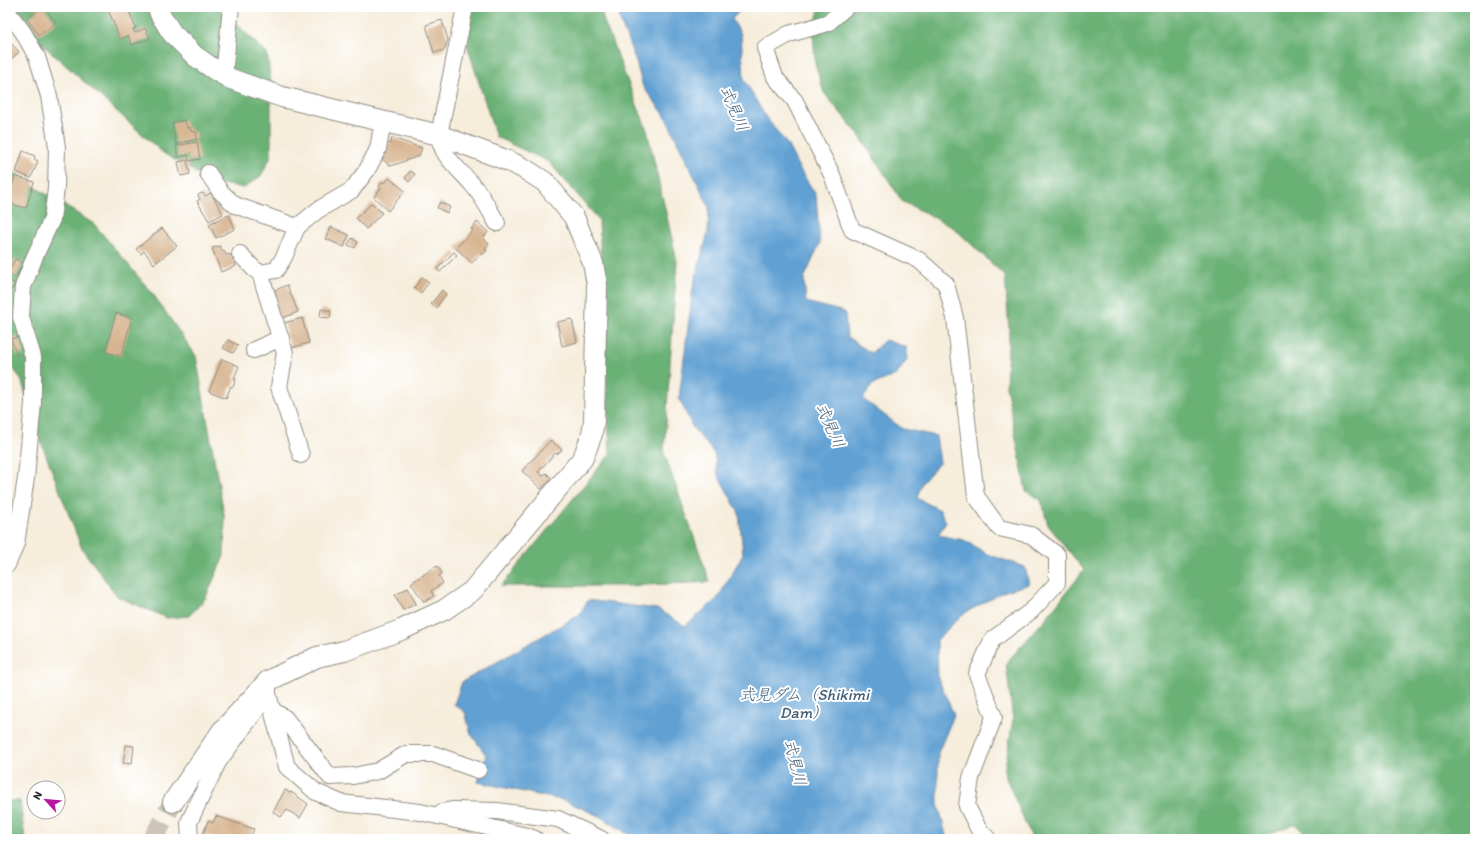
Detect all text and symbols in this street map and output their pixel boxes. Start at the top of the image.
water label: 式見川 [716,82,753,134]
water label: 式見川 [812,399,849,451]
water label: 式見ダム（Shikimi Dam） [739,685,871,722]
water label: 式見川 [780,737,811,788]
north arrow [26,780,66,820]
text: N [30,789,45,802]

